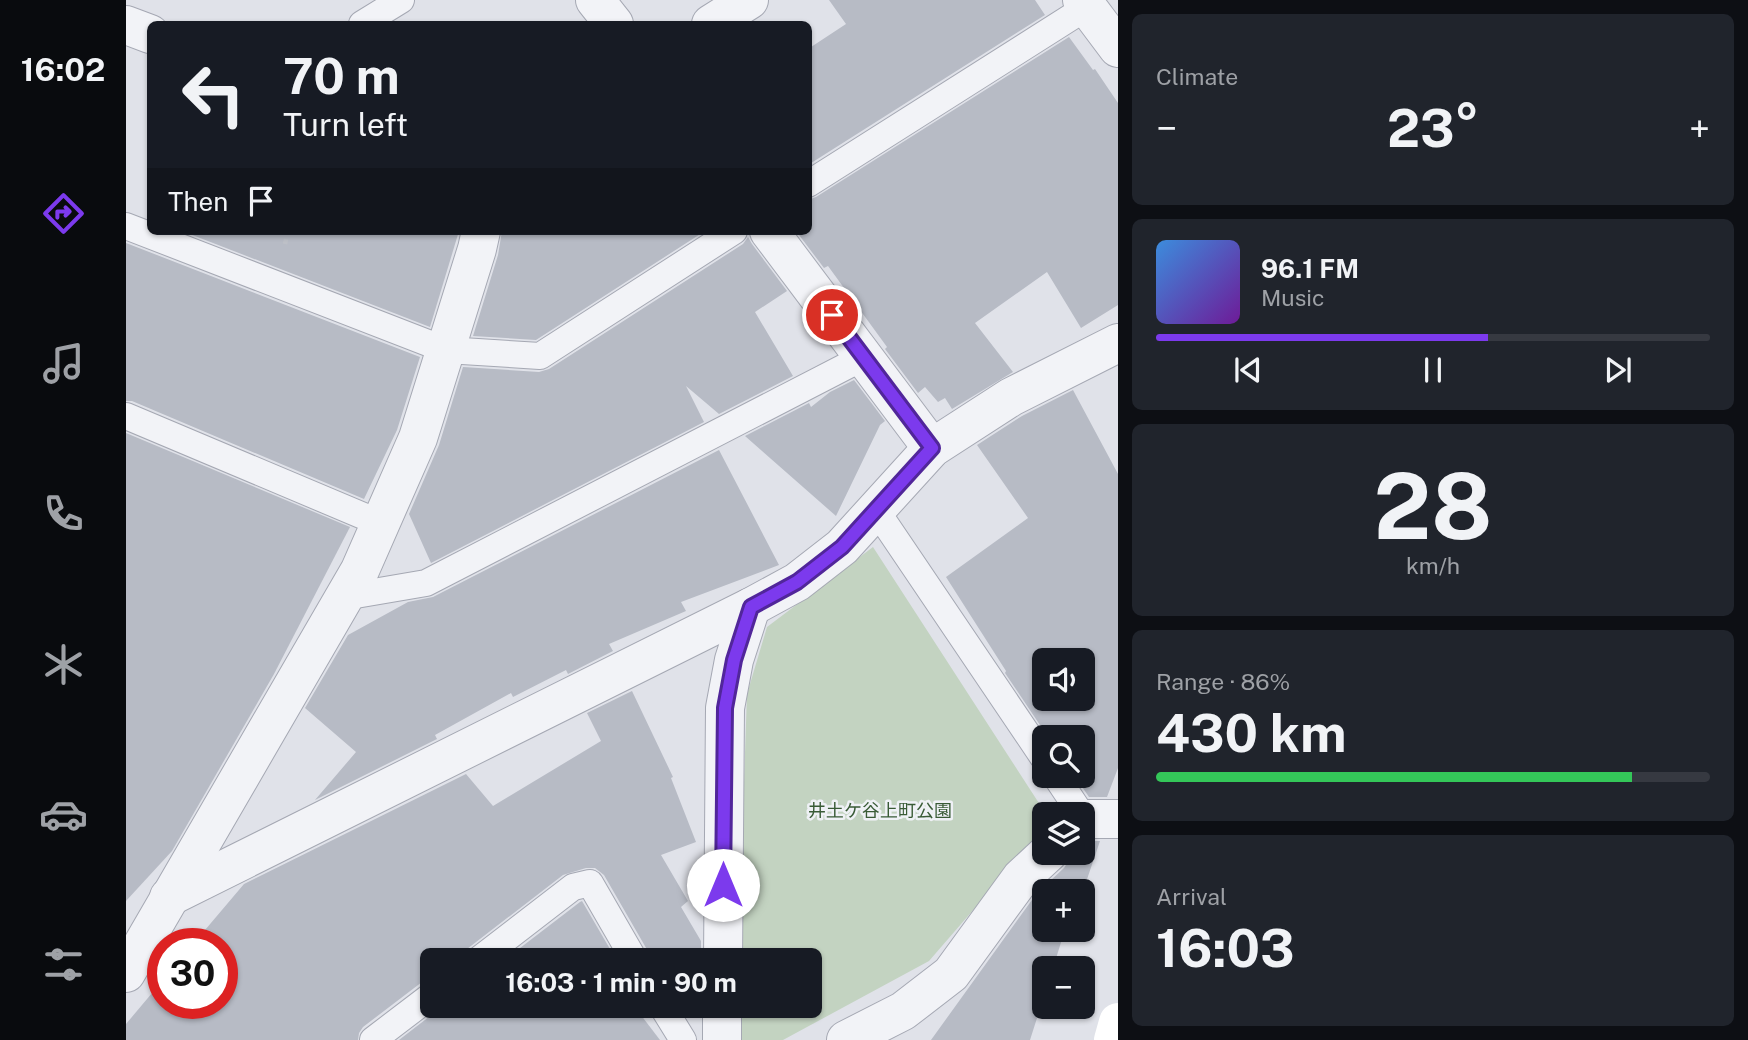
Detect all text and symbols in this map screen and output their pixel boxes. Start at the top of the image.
text: 70 m [283,47,400,105]
icon: left [168,49,259,140]
text: 16:02 [21,51,105,88]
text: Climate [1156,63,1238,90]
text: 23° [1387,98,1479,159]
text: Turn left [283,106,408,143]
text: − [1156,106,1177,151]
text: + [1689,106,1710,151]
icon: arrive [242,182,280,220]
text: Then [168,186,228,217]
icon: directions [39,189,88,238]
text: 96.1 FM [1261,253,1359,284]
text: Music [1261,284,1325,311]
pin [802,285,862,345]
icon: arrive [813,296,851,334]
icon: music [39,339,88,388]
icon: previous [1229,351,1267,389]
icon: pause [1414,351,1452,389]
icon: next [1599,351,1637,389]
text: 28 [1374,453,1492,559]
icon: phone [39,489,88,538]
text: km/h [1406,552,1460,579]
icon: climate [39,640,88,689]
map controls [1032,648,1095,1019]
button: sound [1032,648,1095,711]
text: Range · 86% [1156,668,1290,695]
text: 430 km [1156,703,1346,764]
button: search [1032,725,1095,788]
icon: car [39,790,88,839]
park label: 井土ケ谷上町公園 [808,800,952,821]
button: layers [1032,802,1095,865]
position arrow [686,848,760,922]
button: + [1032,879,1095,942]
text: Arrival [1156,883,1227,910]
text: 16:03 [1156,918,1295,979]
speed limit sign: 30 [147,928,238,1019]
icon: filters [39,940,88,989]
button: − [1032,956,1095,1019]
text: 16:03 · 1 min · 90 m [505,967,737,998]

